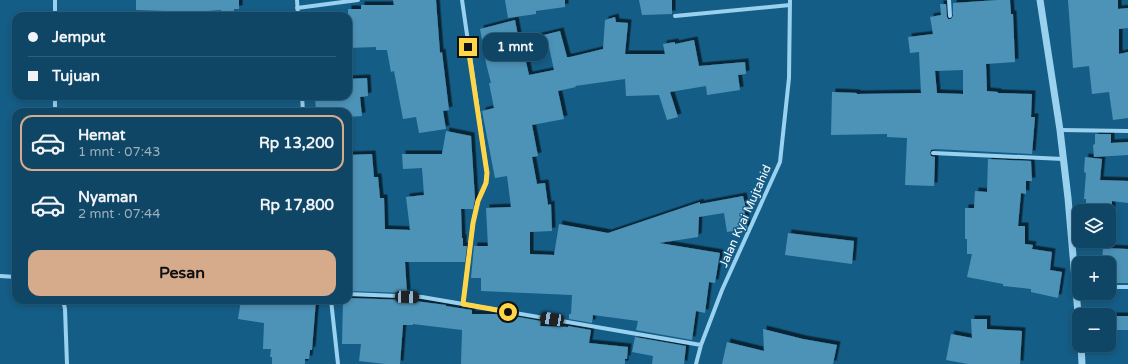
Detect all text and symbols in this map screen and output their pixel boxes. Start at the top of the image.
text: Jemput [52,28,106,46]
callout: 1 mnt [482,33,548,61]
route end [459,38,477,56]
text: 1 mnt [497,39,533,55]
text: Tujuan [52,67,100,85]
icon: car [30,125,66,161]
text: Hemat [78,126,125,144]
text: Rp 13,200 [259,134,334,152]
text: 1 mnt · 07:43 [78,144,160,160]
street label: Jalan Kyai Mujtahid [716,163,774,269]
icon: car [30,187,66,223]
text: Nyaman [78,188,138,206]
text: Rp 17,800 [260,196,334,214]
map controls [1072,204,1116,352]
button: layers [1072,204,1116,248]
text: 2 mnt · 07:44 [78,206,160,222]
button: Pesan [28,250,336,296]
button: + [1072,256,1116,300]
car [395,291,419,303]
route start [499,303,517,321]
button: − [1072,308,1116,352]
car [539,311,565,327]

